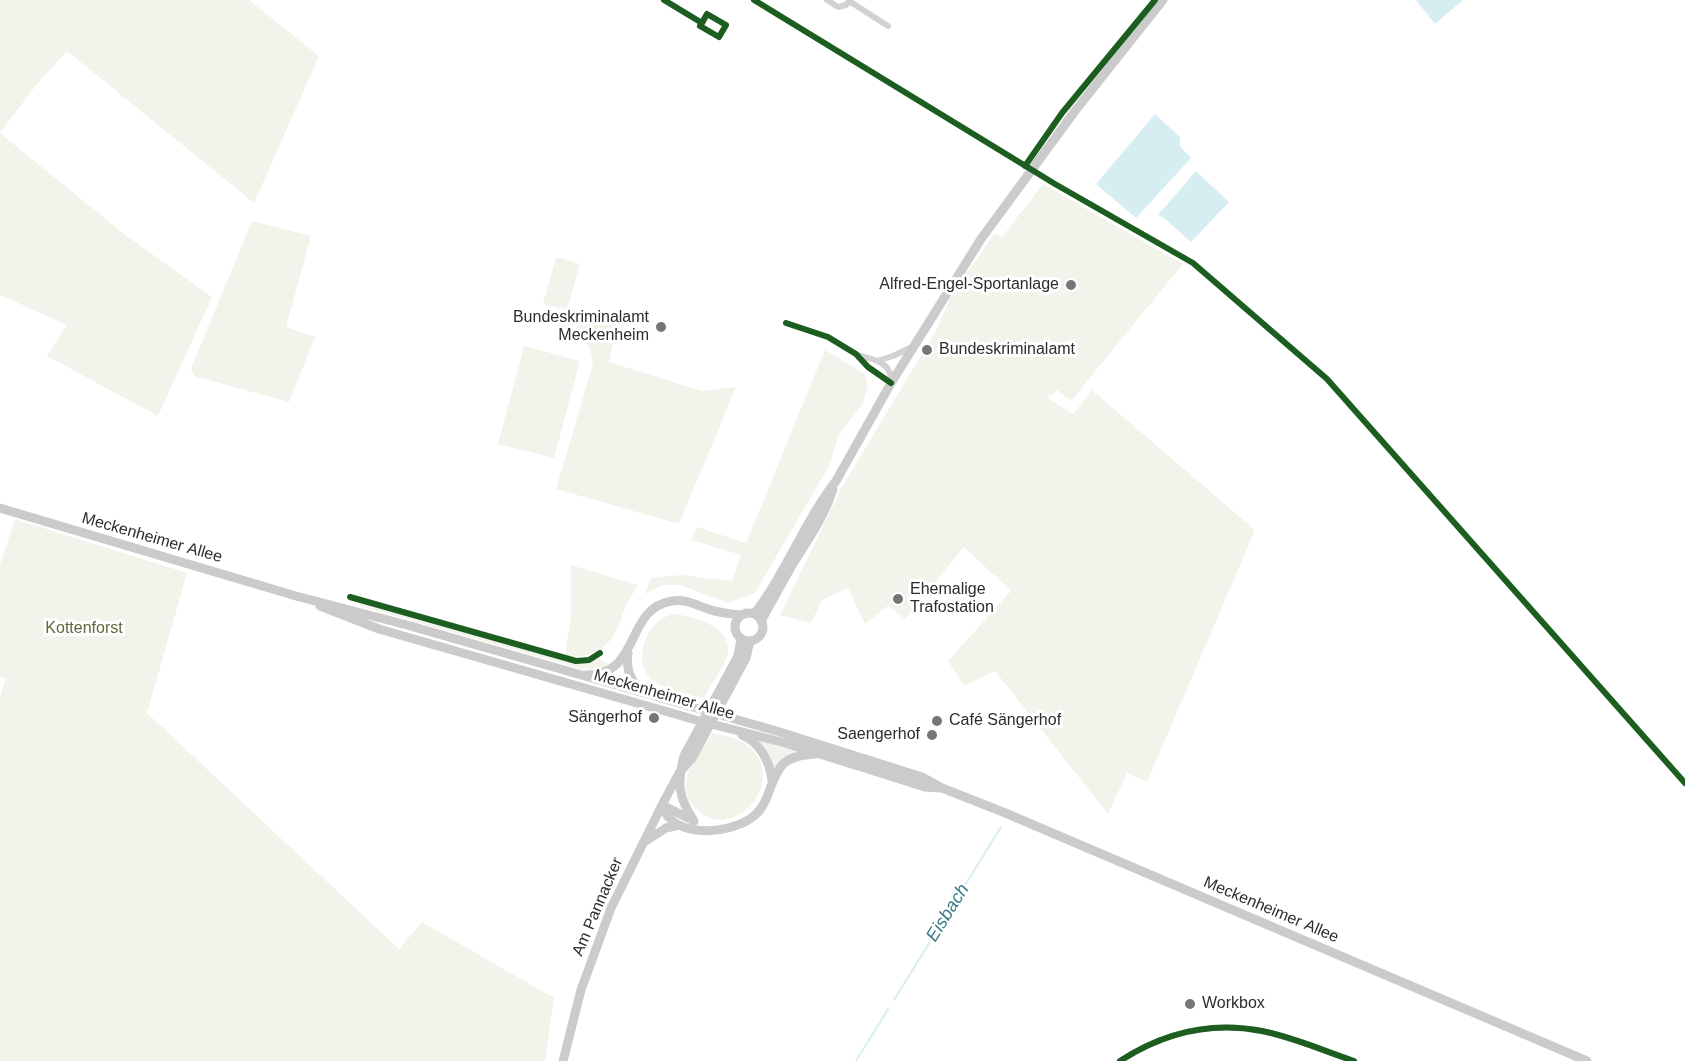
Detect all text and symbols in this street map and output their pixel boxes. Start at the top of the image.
place label: Alfred-Engel-Sportanlage [879,275,1059,295]
marker: Alfred-Engel-Sportanlage [1064,278,1078,292]
place label: Bundeskriminalamt Meckenheim [513,308,649,346]
marker: Bundeskriminalamt Meckenheim [654,320,668,334]
place label: Bundeskriminalamt [939,340,1075,360]
marker: Bundeskriminalamt [920,343,934,357]
street label: Meckenheimer Allee [80,509,224,567]
place label: Ehemalige Trafostation [910,580,994,618]
marker: Ehemalige Trafostation [891,592,905,606]
park label: Kottenforst [45,619,123,639]
street label: Meckenheimer Allee [592,666,736,724]
place label: Sängerhof [568,708,642,728]
marker: Sängerhof [647,711,661,725]
place label: Café Sängerhof [949,711,1061,731]
marker: Café Sängerhof [930,714,944,728]
place label: Saengerhof [837,725,920,745]
marker: Saengerhof [925,728,939,742]
street label: Am Pannacker [569,855,627,959]
street label: Meckenheimer Allee [1201,873,1341,947]
water label: Eisbach [922,880,974,946]
place label: Workbox [1202,994,1265,1014]
marker: Workbox [1183,997,1197,1011]

